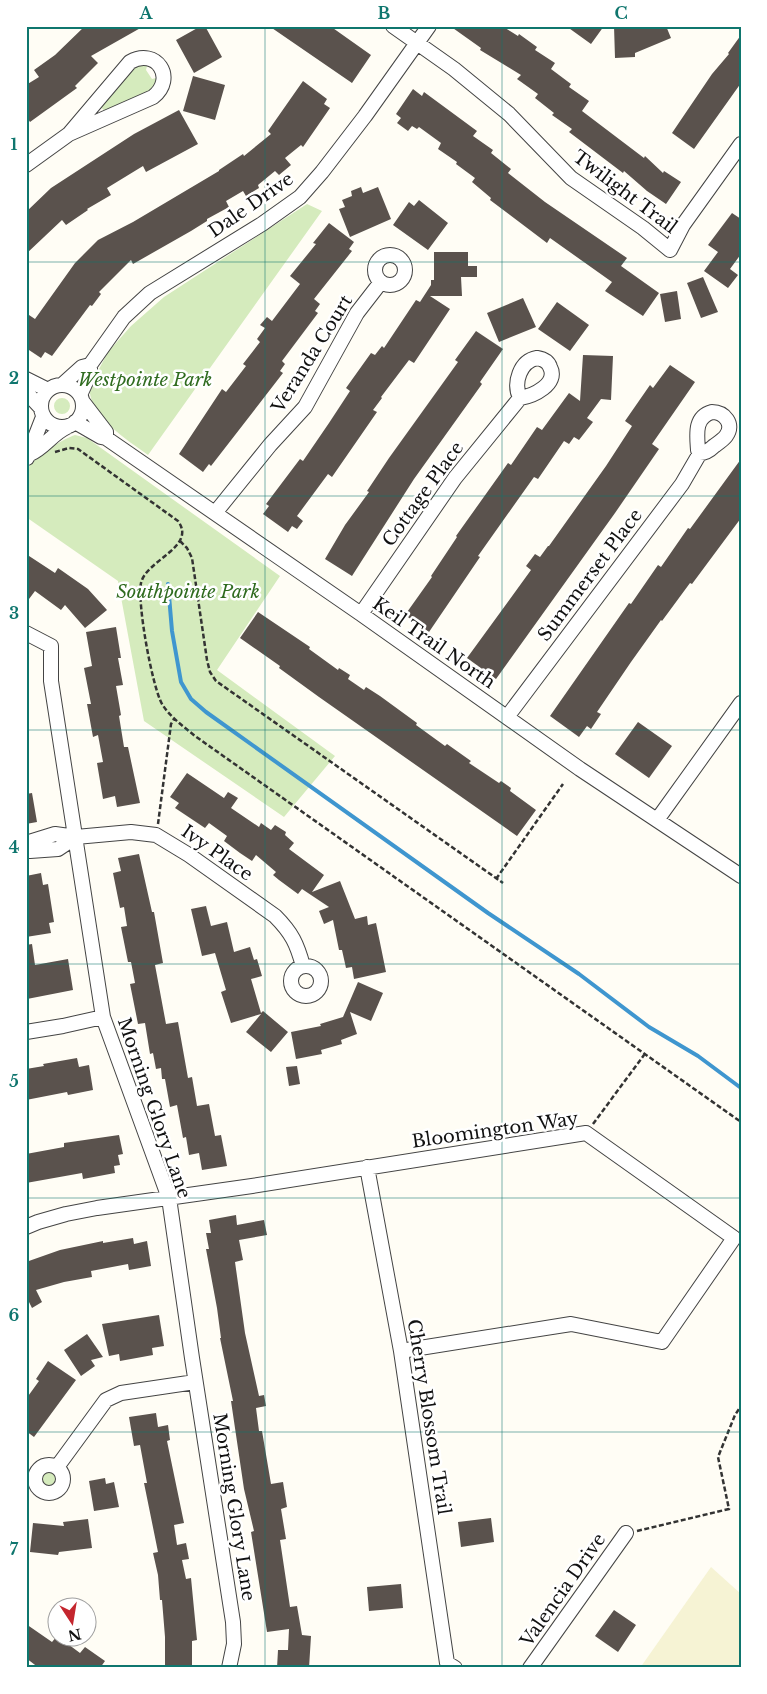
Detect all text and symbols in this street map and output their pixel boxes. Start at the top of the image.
text: A [139,3,154,23]
text: B [378,3,391,23]
text: C [614,3,628,23]
text: 1 [11,134,18,154]
street label: Twilight Trail [569,146,682,238]
street label: Dale Drive [204,168,298,242]
street label: Veranda Court [266,291,357,418]
text: 2 [9,368,19,388]
park label: Westpointe Park [78,369,212,391]
street label: Cottage Place [378,437,468,551]
street label: Summerset Place [533,505,647,645]
park label: Southpointe Park [116,581,260,603]
street label: Keil Trail North [368,593,500,693]
text: 3 [9,603,19,623]
street label: Ivy Place [177,820,257,886]
text: 4 [9,837,19,857]
street label: Morning Glory Lane [113,1015,195,1201]
text: 5 [9,1071,19,1091]
street label: Bloomington Way [410,1107,580,1153]
text: 6 [9,1305,20,1325]
street label: Cherry Blossom Trail [403,1318,455,1516]
street label: Morning Glory Lane [208,1411,260,1603]
street label: Valencia Drive [515,1529,610,1652]
text: 7 [10,1539,19,1559]
north arrow [48,1596,98,1646]
text: N [66,1625,83,1645]

